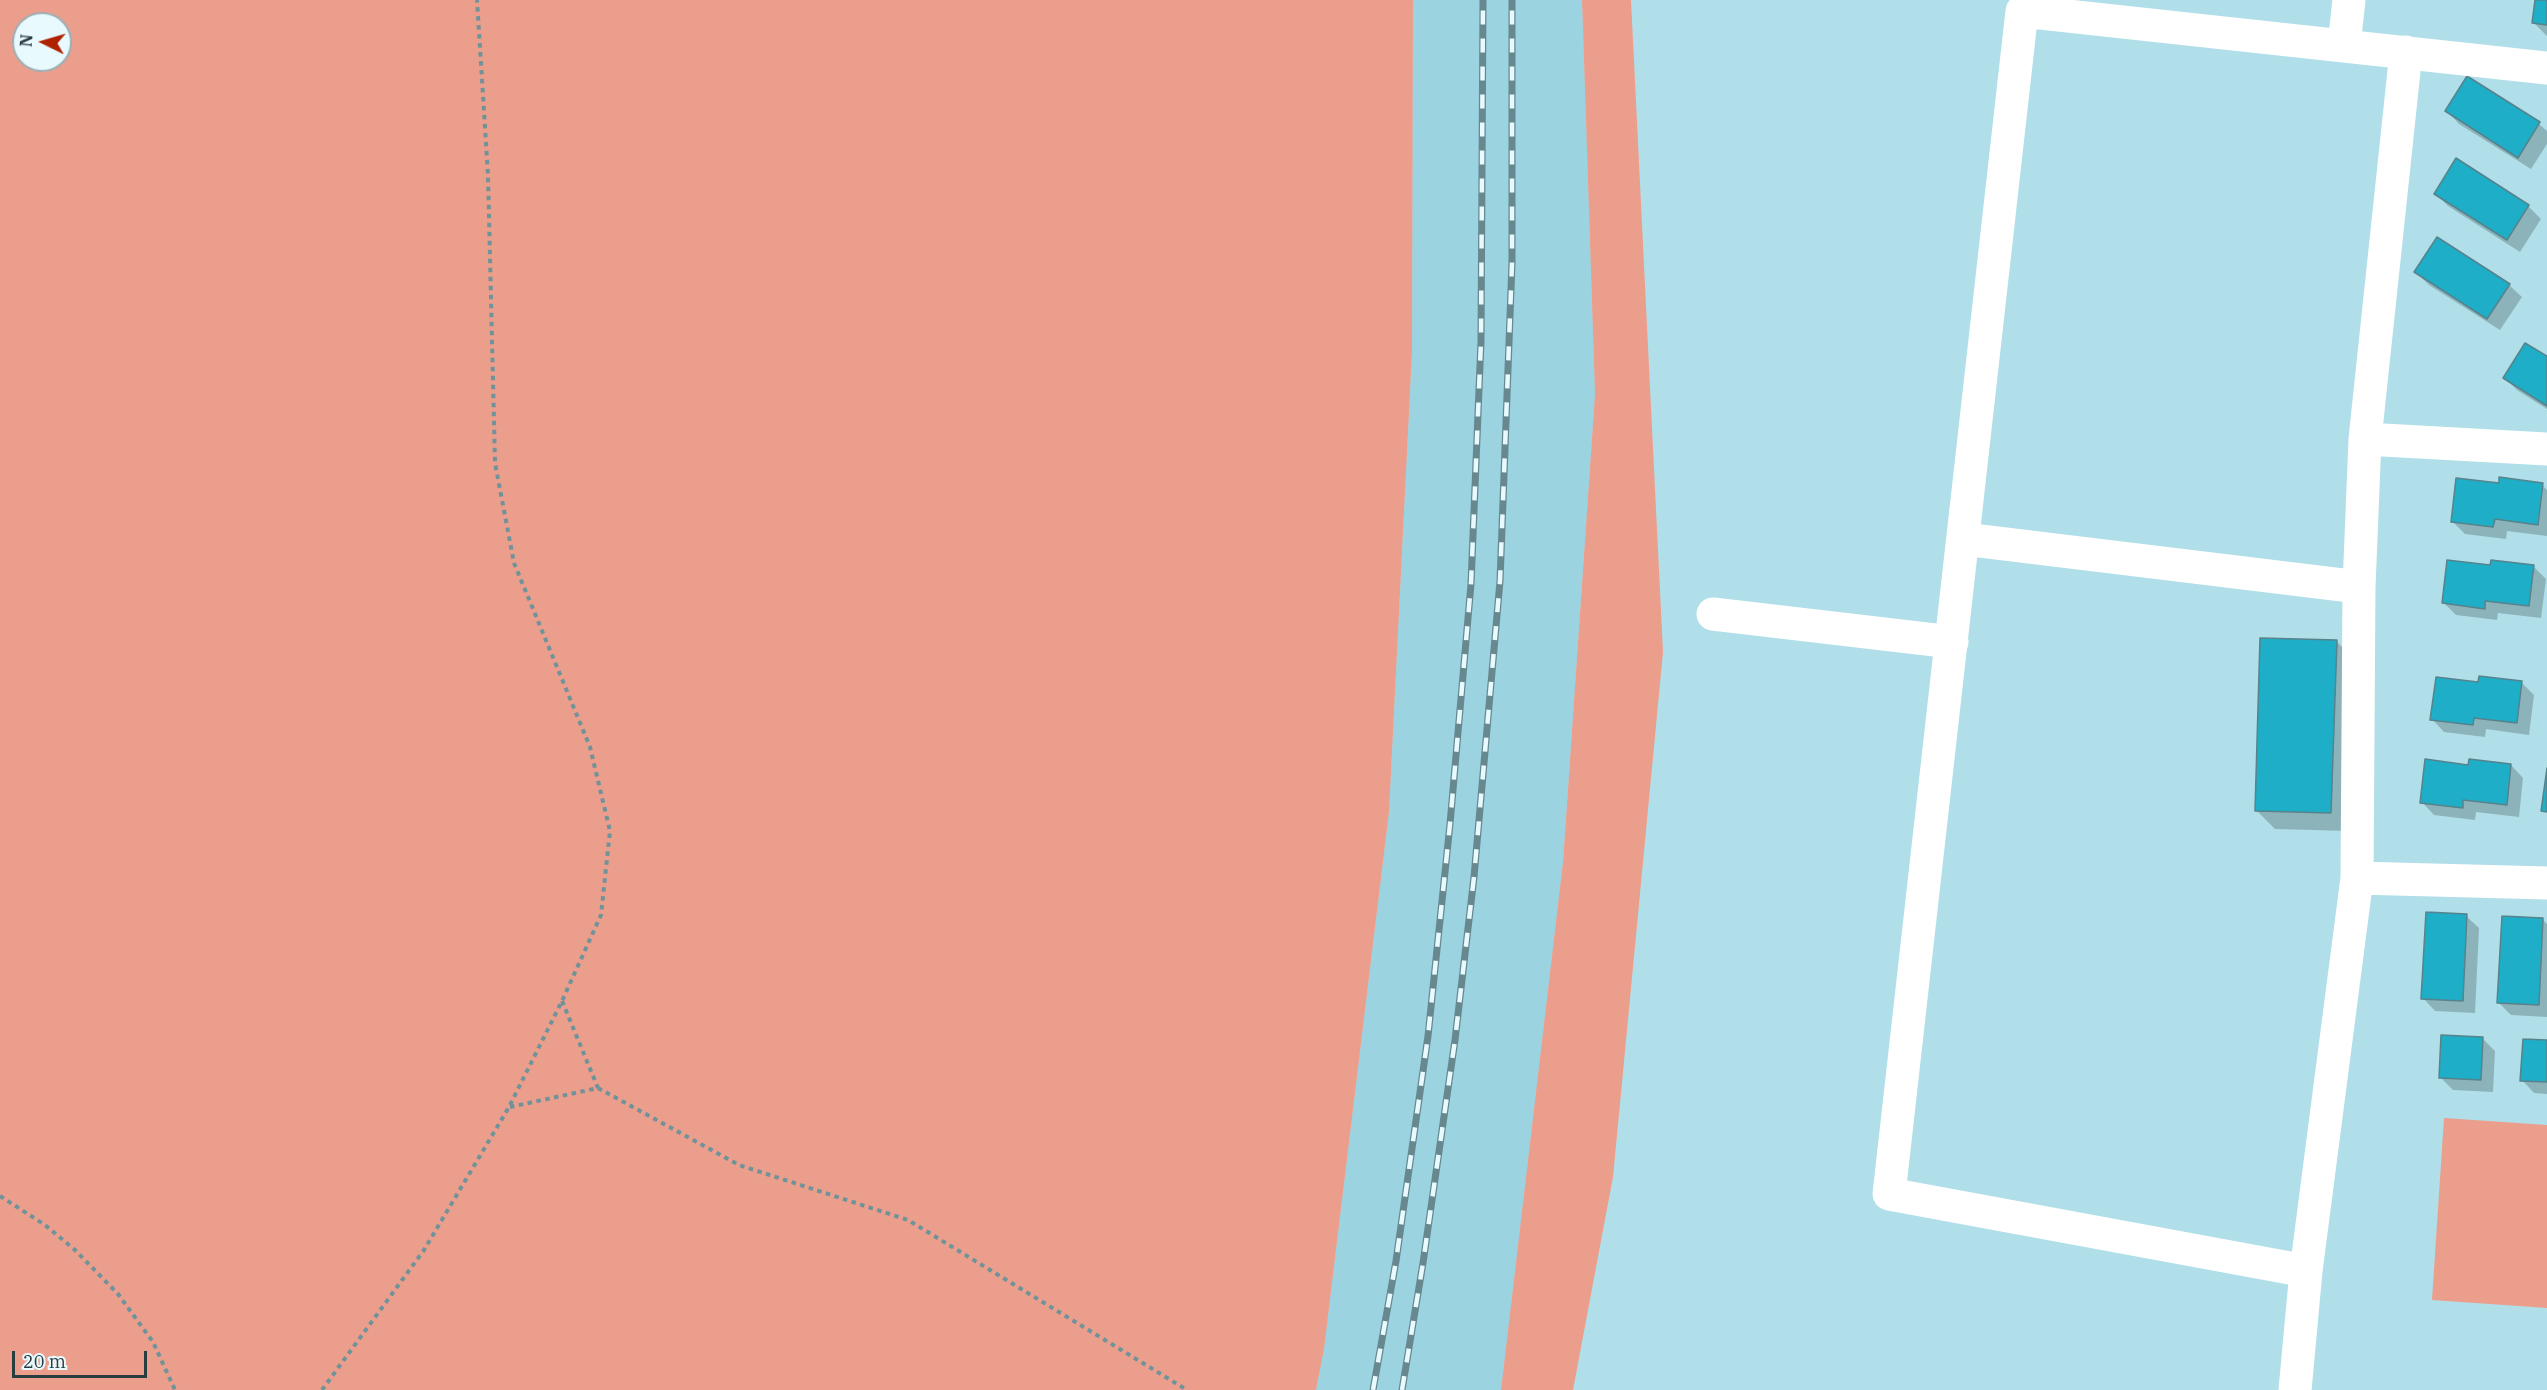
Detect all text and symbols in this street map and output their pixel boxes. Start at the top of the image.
north arrow [12,12,72,72]
text: N [16,33,37,48]
scale bar [15,1339,150,1377]
text: 20 m [23,1350,66,1373]

